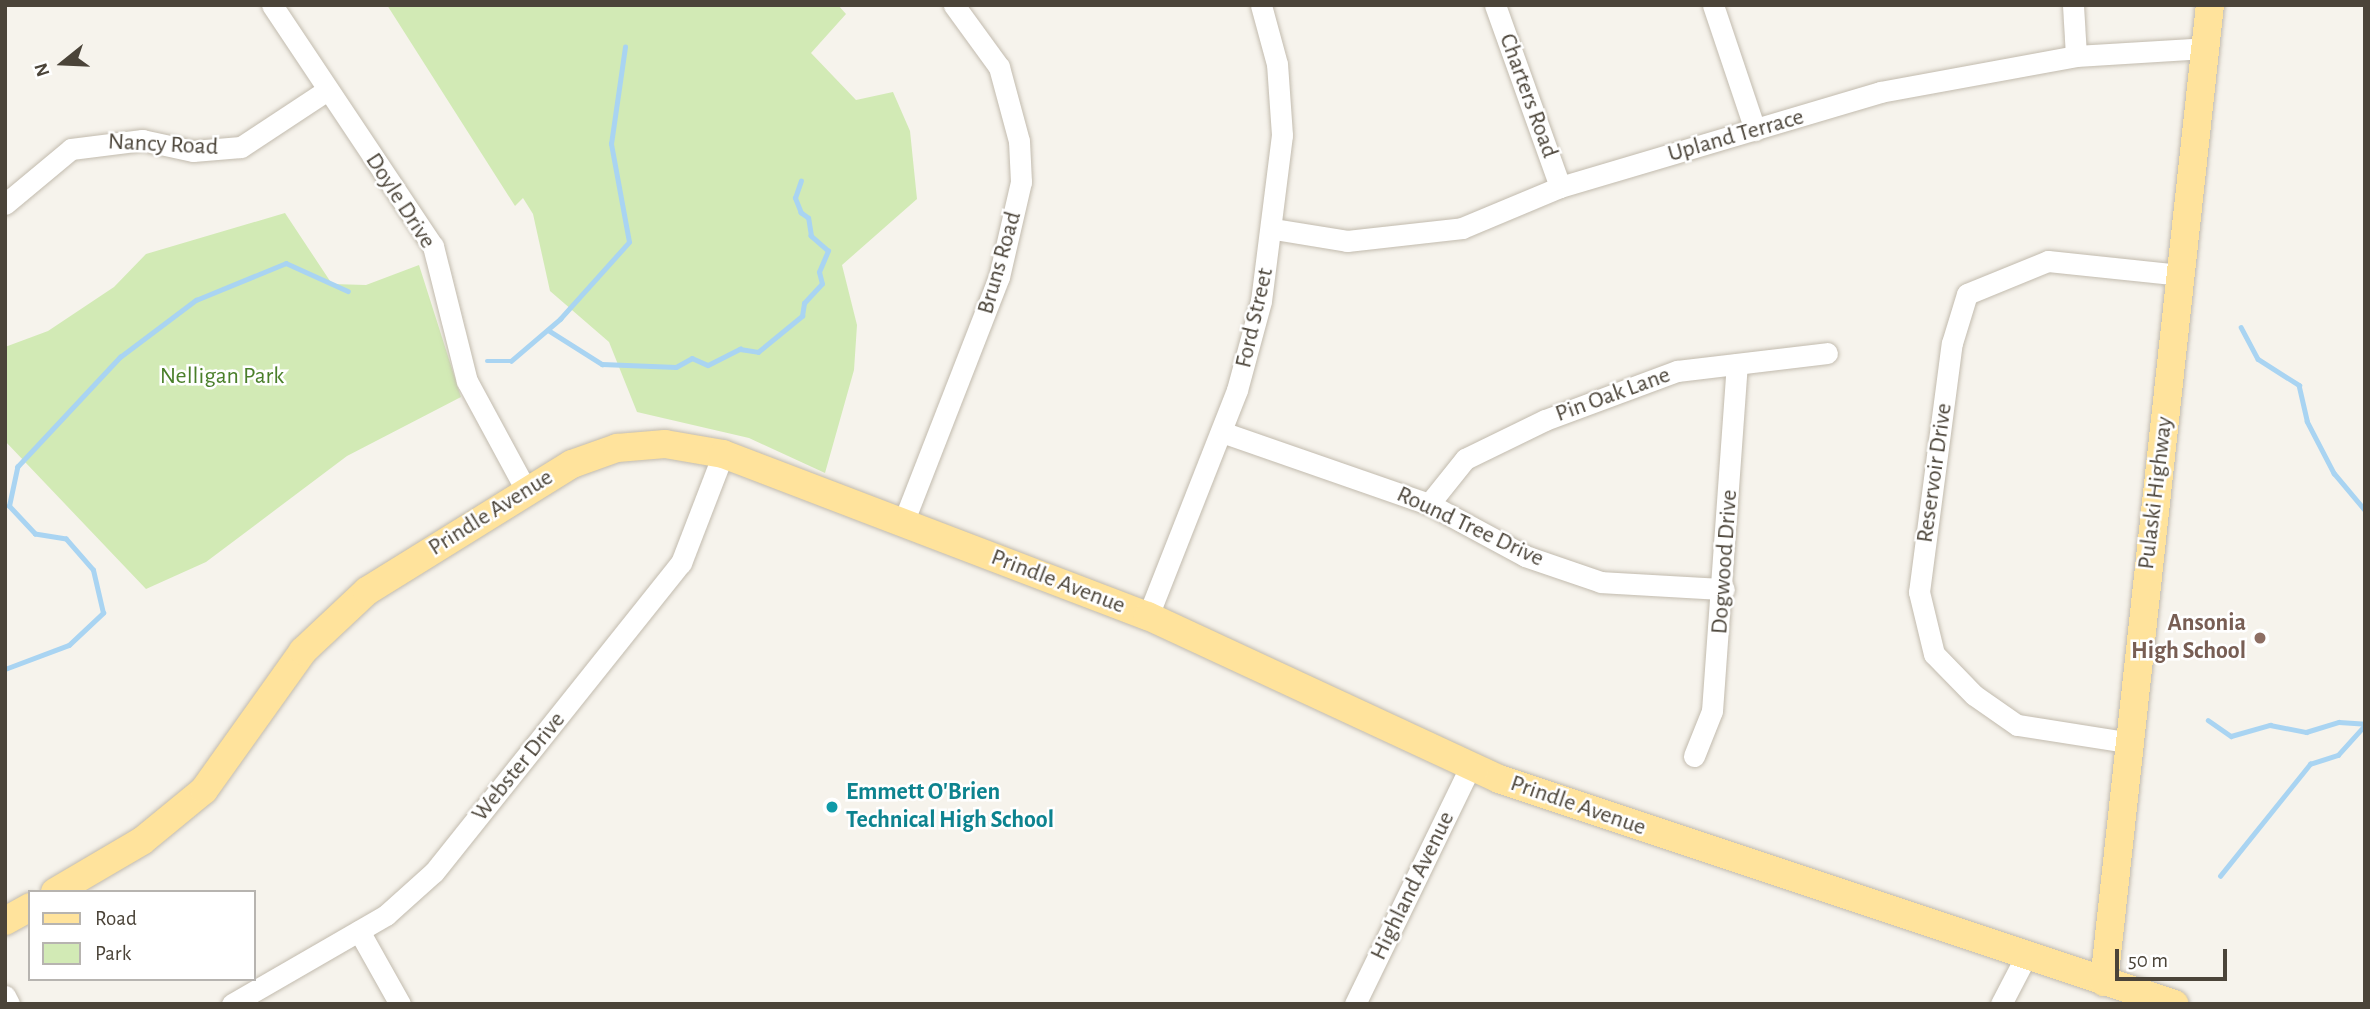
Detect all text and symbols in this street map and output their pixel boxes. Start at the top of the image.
north arrow [28,28,98,98]
street label: Charters Road [1492,30,1564,162]
text: N [31,60,54,79]
street label: Upland Terrace [1665,103,1807,169]
street label: Nancy Road [107,128,219,162]
street label: Doyle Drive [358,148,442,254]
street label: Bruns Road [972,208,1028,318]
street label: Ford Street [1230,265,1280,371]
street label: Pin Oak Lane [1552,361,1674,429]
park label: Nelligan Park [160,363,284,391]
street label: Reservoir Drive [1911,401,1959,545]
street label: Pulaski Highway [2132,415,2180,571]
street label: Prindle Avenue [423,463,559,563]
street label: Round Tree Drive [1392,480,1548,574]
street label: Dogwood Drive [1706,489,1744,635]
street label: Prindle Avenue [987,543,1129,621]
place label: Ansonia High School [2131,610,2246,666]
marker: Ansonia High School [2252,630,2268,646]
street label: Webster Drive [466,706,572,828]
street label: Prindle Avenue [1506,769,1650,843]
place label: Emmett O'Brien Technical High School [846,779,1054,835]
marker: Emmett O'Brien Technical High School [824,799,840,815]
street label: Highland Avenue [1365,807,1461,965]
legend [28,890,256,981]
text: Road [95,908,137,929]
scale bar [2118,936,2230,980]
text: Park [95,943,131,964]
text: 50 m [2128,950,2168,971]

